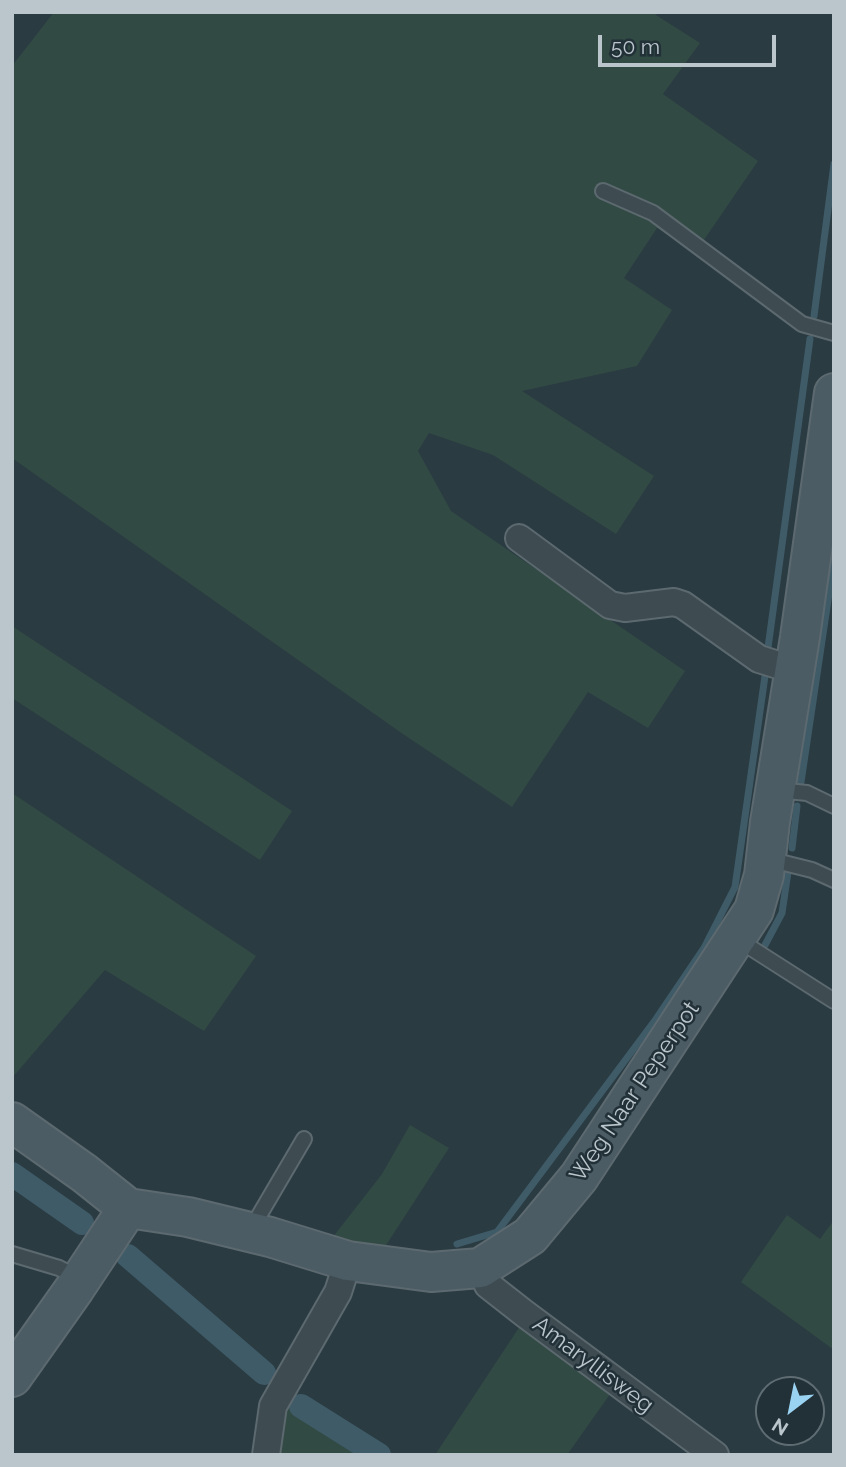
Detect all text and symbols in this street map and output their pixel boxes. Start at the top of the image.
scale bar [601,21,780,65]
text: 50 m [611,34,660,59]
street label: Weg Naar Peperpot [564,997,706,1187]
street label: Amaryllisweg [527,1311,659,1419]
north arrow [755,1376,825,1446]
text: N [768,1414,792,1440]

